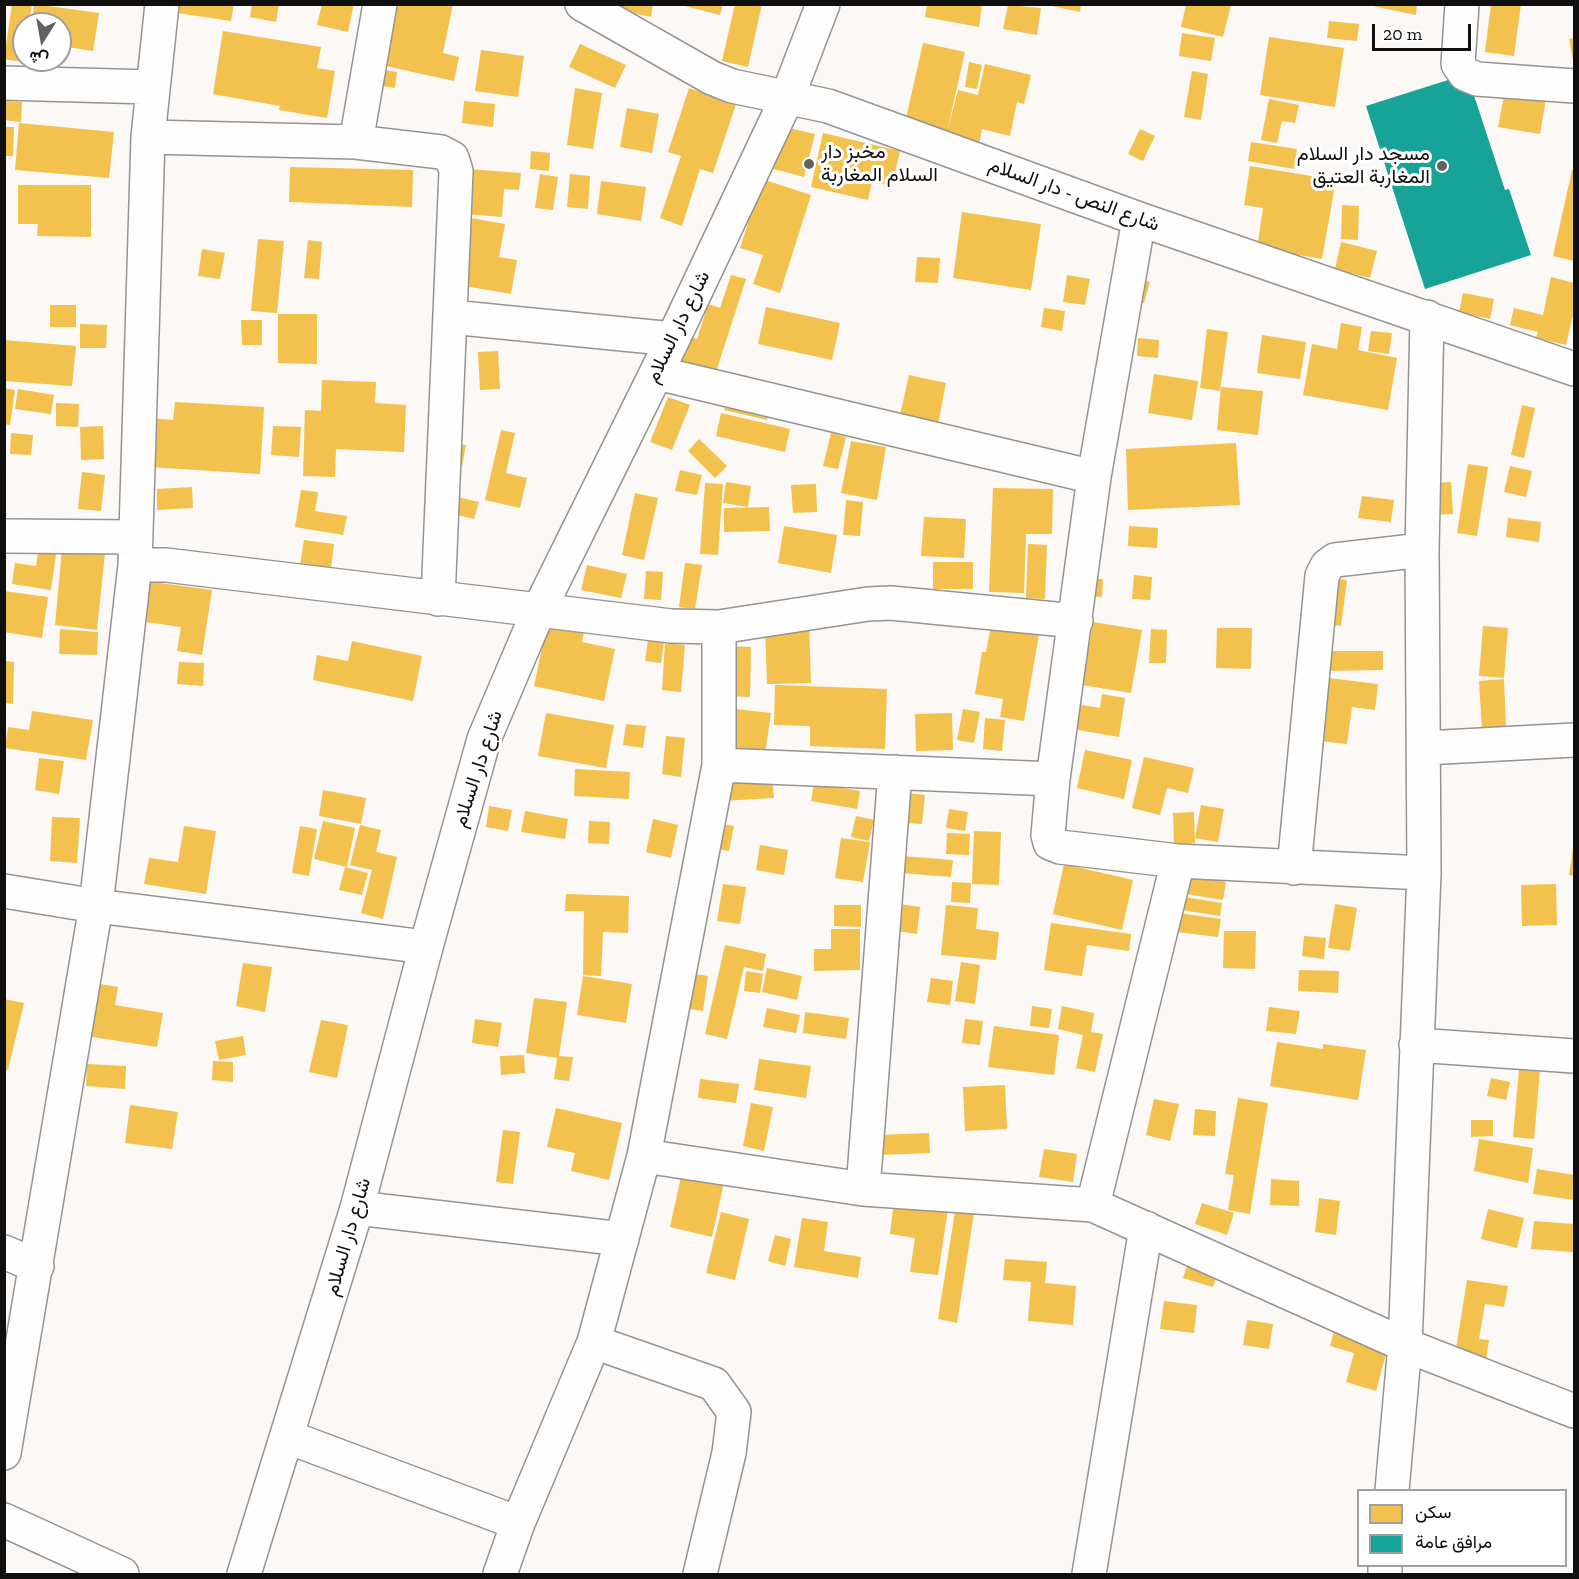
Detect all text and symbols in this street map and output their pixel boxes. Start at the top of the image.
north arrow [12,12,72,72]
scale bar [1375,12,1474,50]
text: 20 m [1383,23,1422,45]
text: ش [28,47,50,69]
place label: مخبز دار السلام المغاربة [821,140,938,187]
place label: مسجد دار السلام المغاربة العتيق [1297,142,1430,189]
street label: شارع النص - دار السلام [985,153,1163,237]
marker: مخبز دار السلام المغاربة [802,157,816,171]
marker: مسجد دار السلام المغاربة العتيق [1435,159,1449,173]
street label: شارع دار السلام [641,267,715,387]
street label: شارع دار السلام [448,707,508,831]
street label: شارع دار السلام [320,1175,376,1299]
legend [1357,1489,1567,1567]
text: سكن [1415,1501,1451,1523]
text: مرافق عامة [1415,1531,1492,1553]

